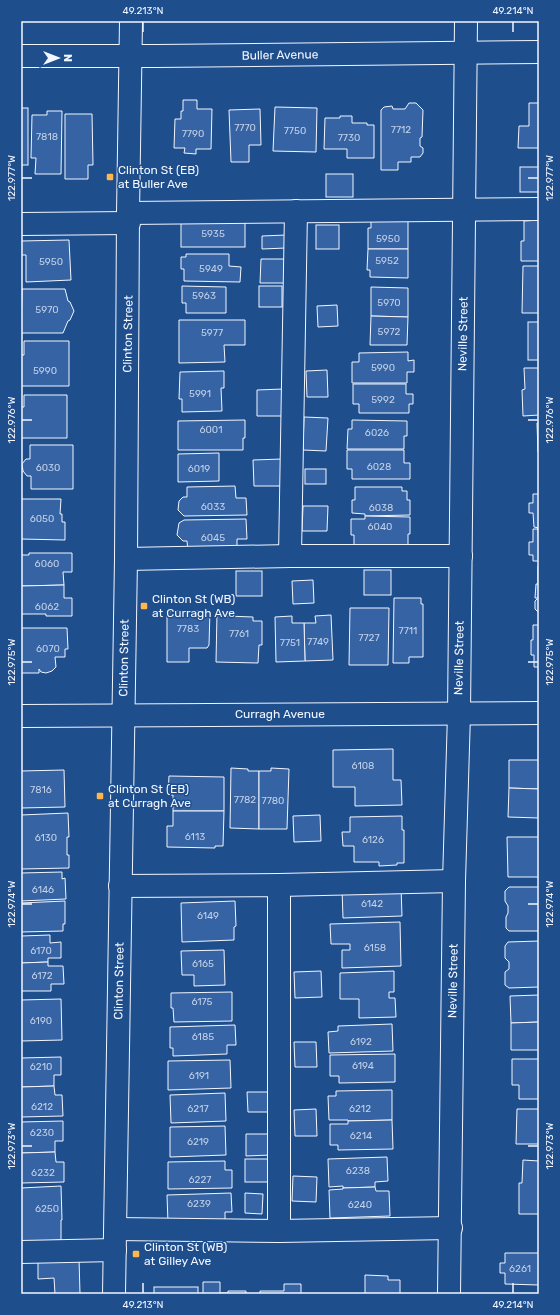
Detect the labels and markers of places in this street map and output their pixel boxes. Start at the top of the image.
place label: Clinton St (EB) at Buller Ave [118,163,199,191]
marker: Clinton St (EB) at Buller Ave [105,172,115,182]
place label: Clinton St (WB) at Curragh Ave [152,592,235,620]
marker: Clinton St (WB) at Curragh Ave [139,601,149,611]
place label: Clinton St (EB) at Curragh Ave [108,782,191,810]
marker: Clinton St (EB) at Curragh Ave [95,791,105,801]
place label: Clinton St (WB) at Gilley Ave [144,1240,227,1268]
marker: Clinton St (WB) at Gilley Ave [131,1249,141,1259]

